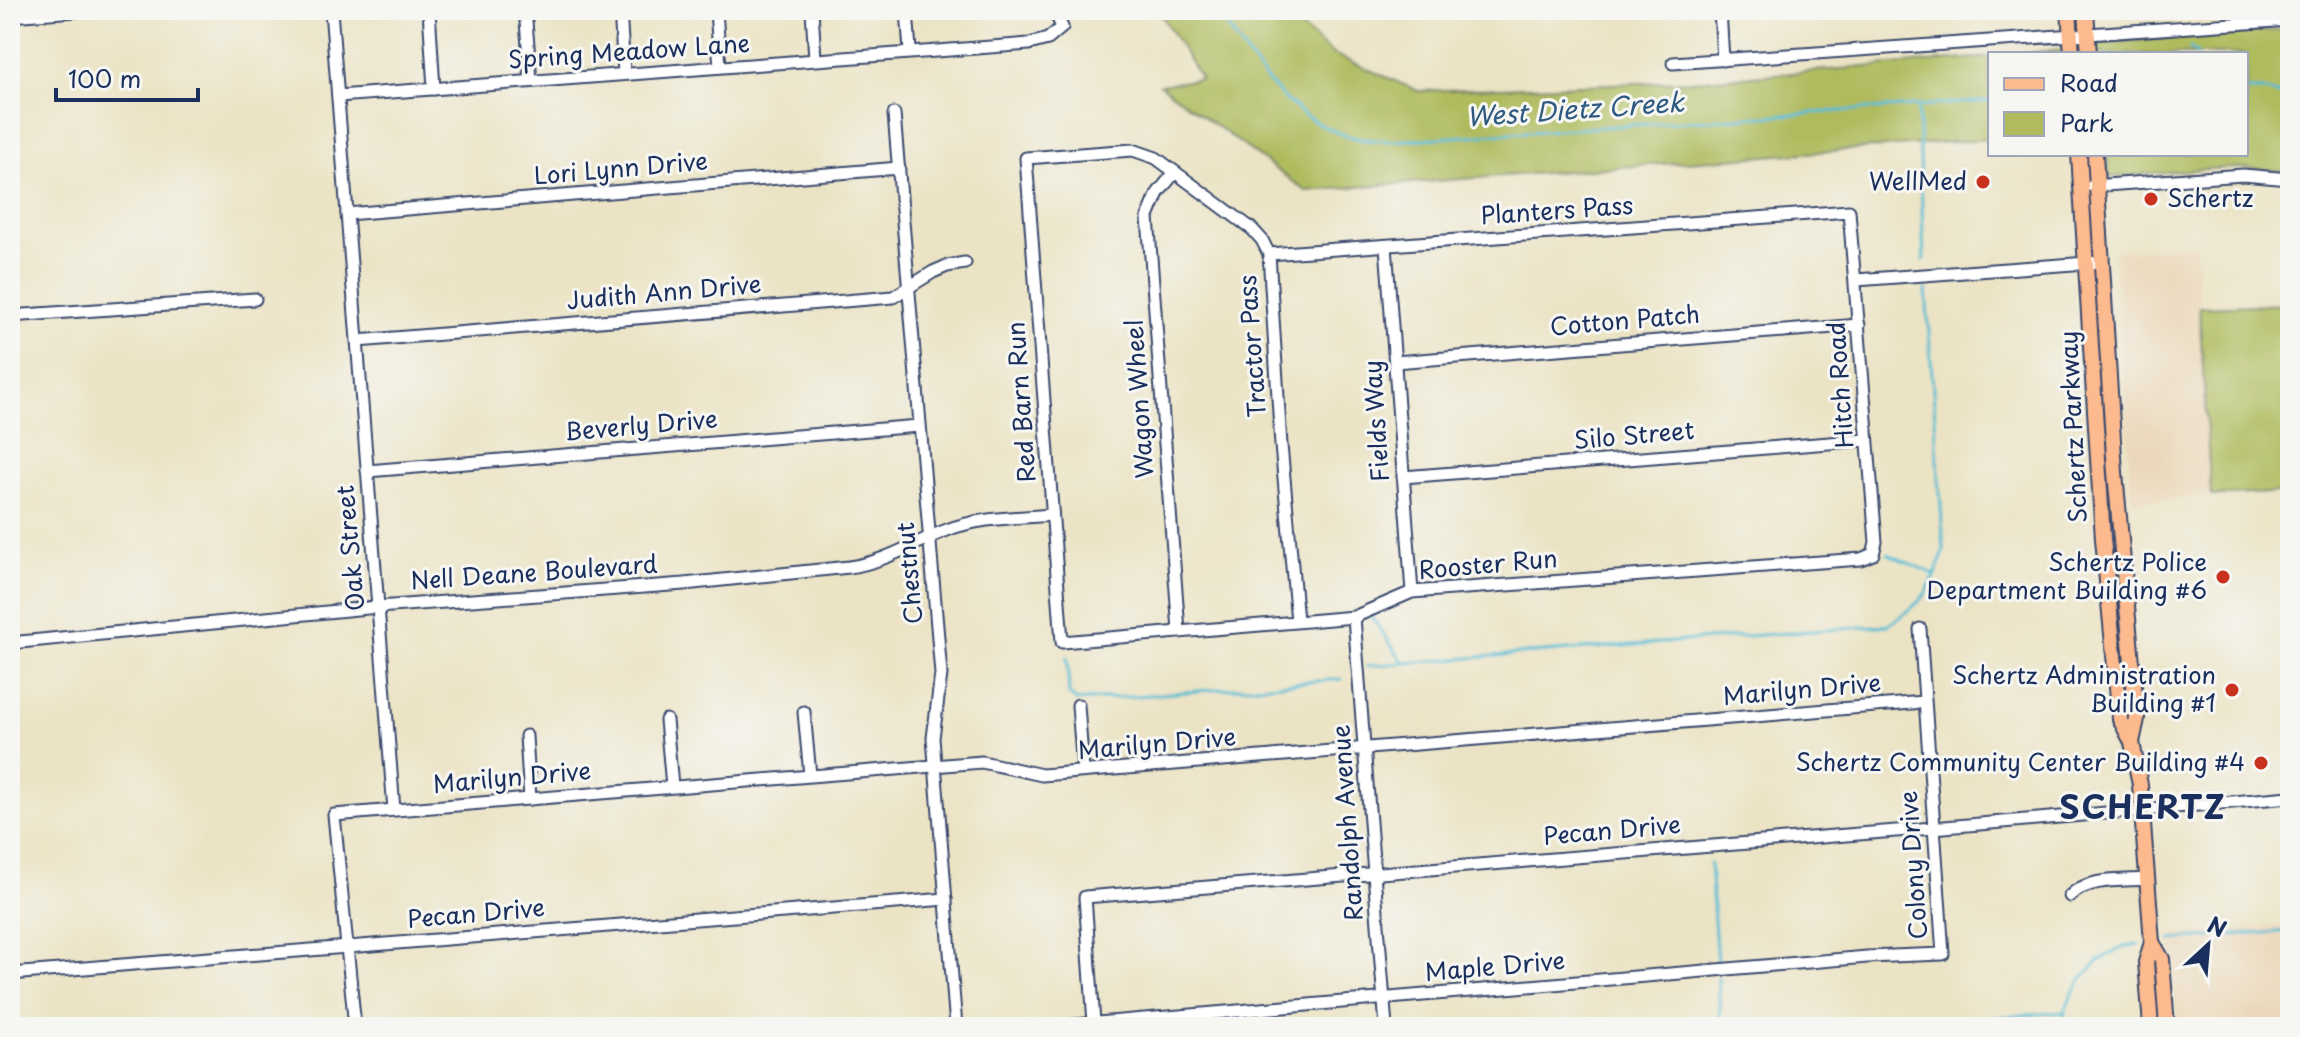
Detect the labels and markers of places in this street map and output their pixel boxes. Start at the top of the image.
place label: WellMed [1869,162,1967,198]
marker: WellMed [1974,173,1992,191]
place label: Schertz [2167,179,2253,215]
marker: Schertz [2142,190,2160,208]
place label: Schertz Police Department Building #6 [1926,543,2207,607]
marker: Schertz Police Department Building #6 [2214,568,2232,586]
place label: Schertz Administration Building #1 [1952,656,2216,720]
marker: Schertz Administration Building #1 [2223,681,2241,699]
place label: Schertz Community Center Building #4 [1796,743,2245,779]
marker: Schertz Community Center Building #4 [2252,754,2270,772]

